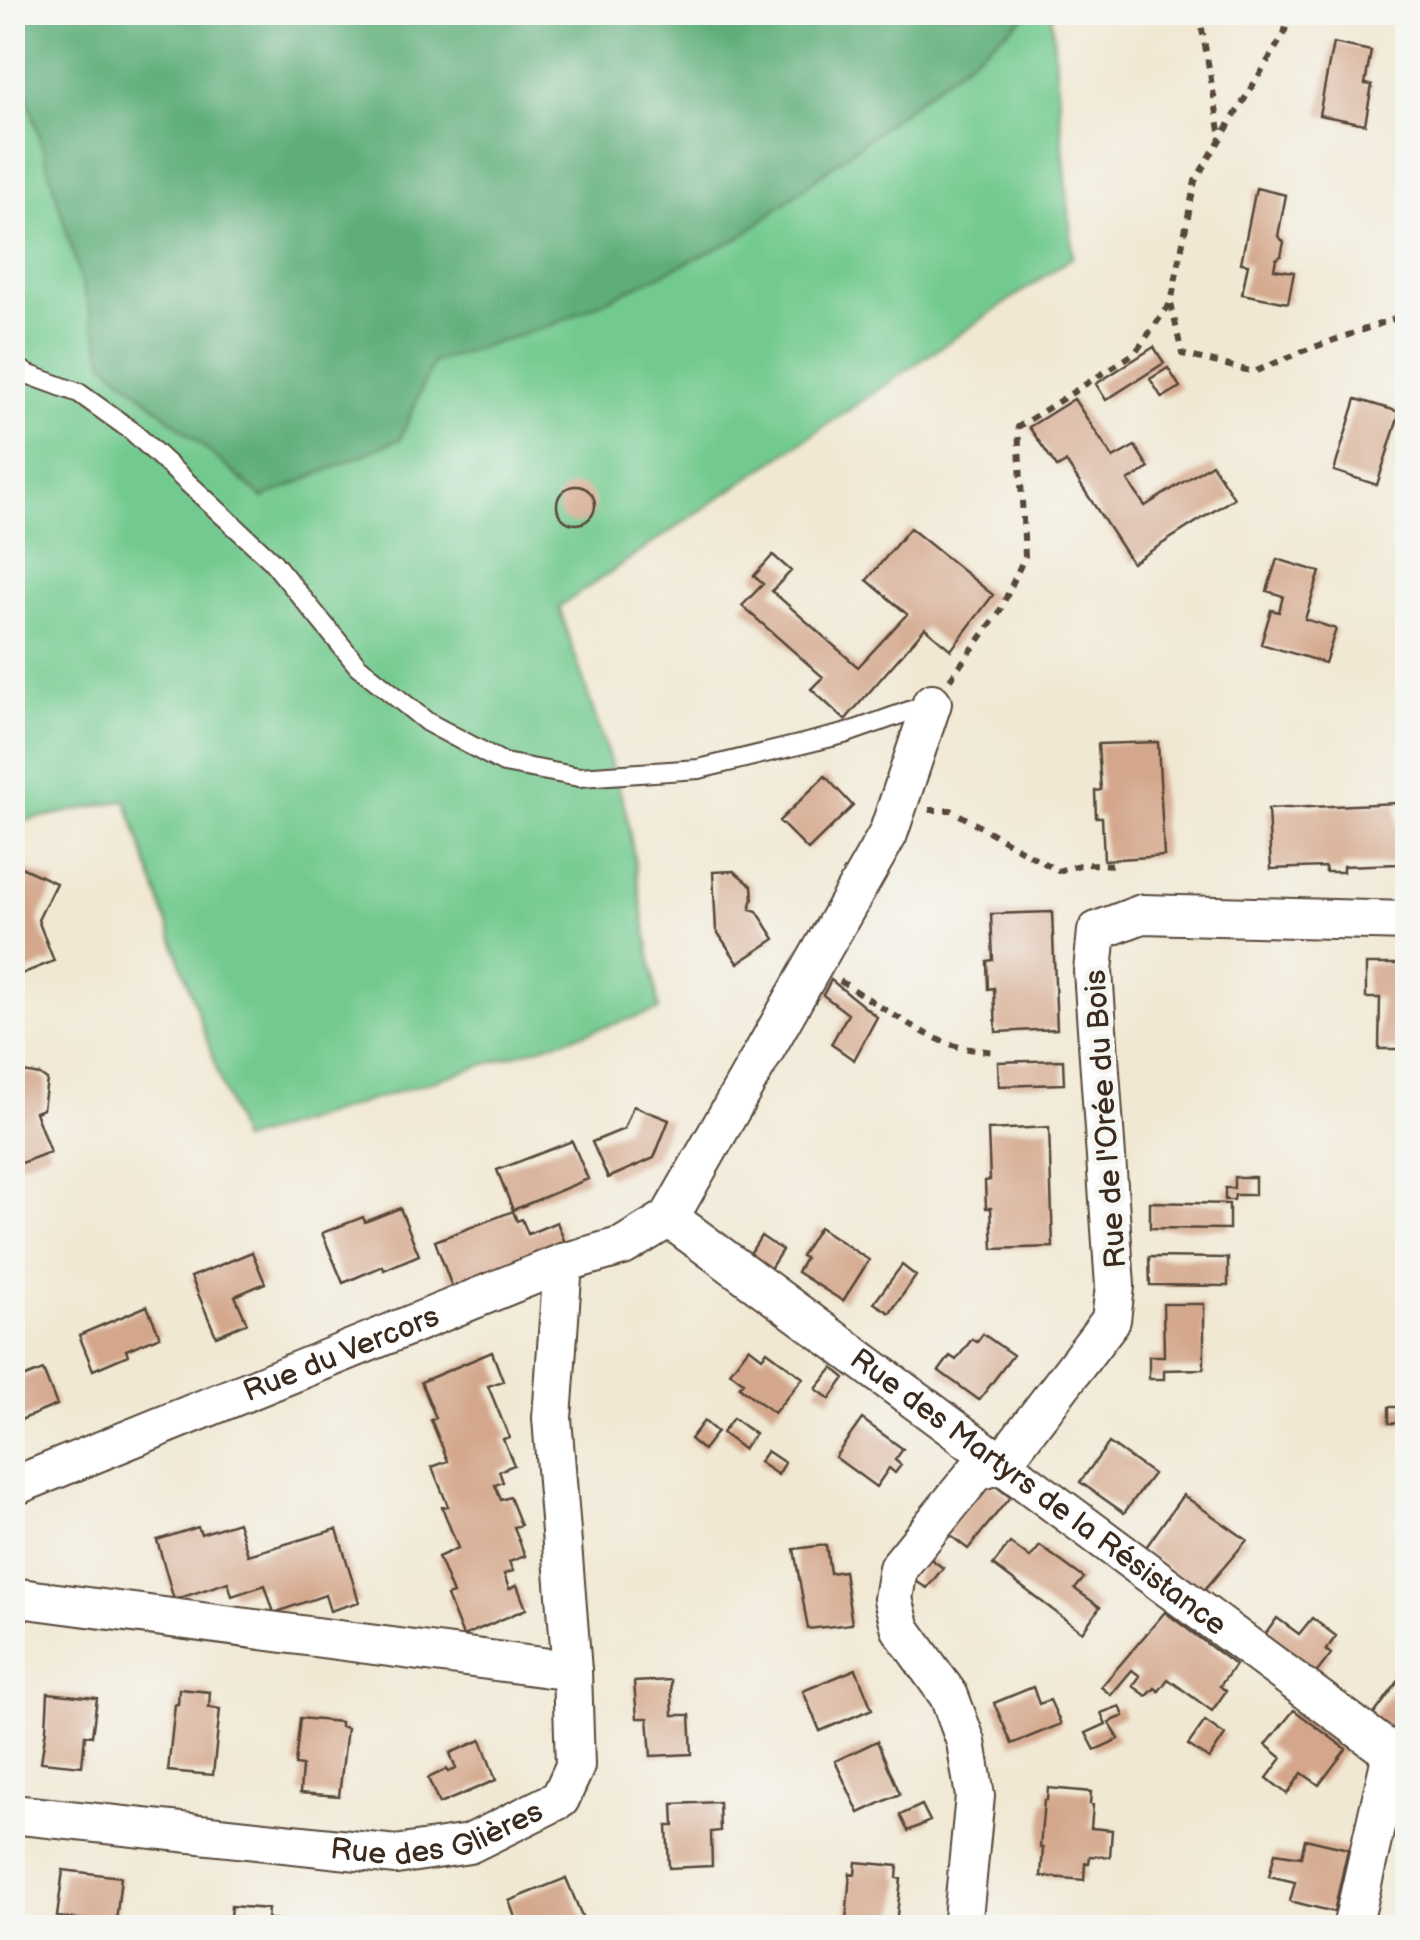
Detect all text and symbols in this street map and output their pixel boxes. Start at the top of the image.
street label: Rue de l'Orée du Bois [1078,968,1134,1269]
street label: Rue du Vercors [238,1298,445,1410]
street label: Rue des Martyrs de la Résistance [843,1341,1233,1644]
street label: Rue des Glières [329,1793,549,1874]

